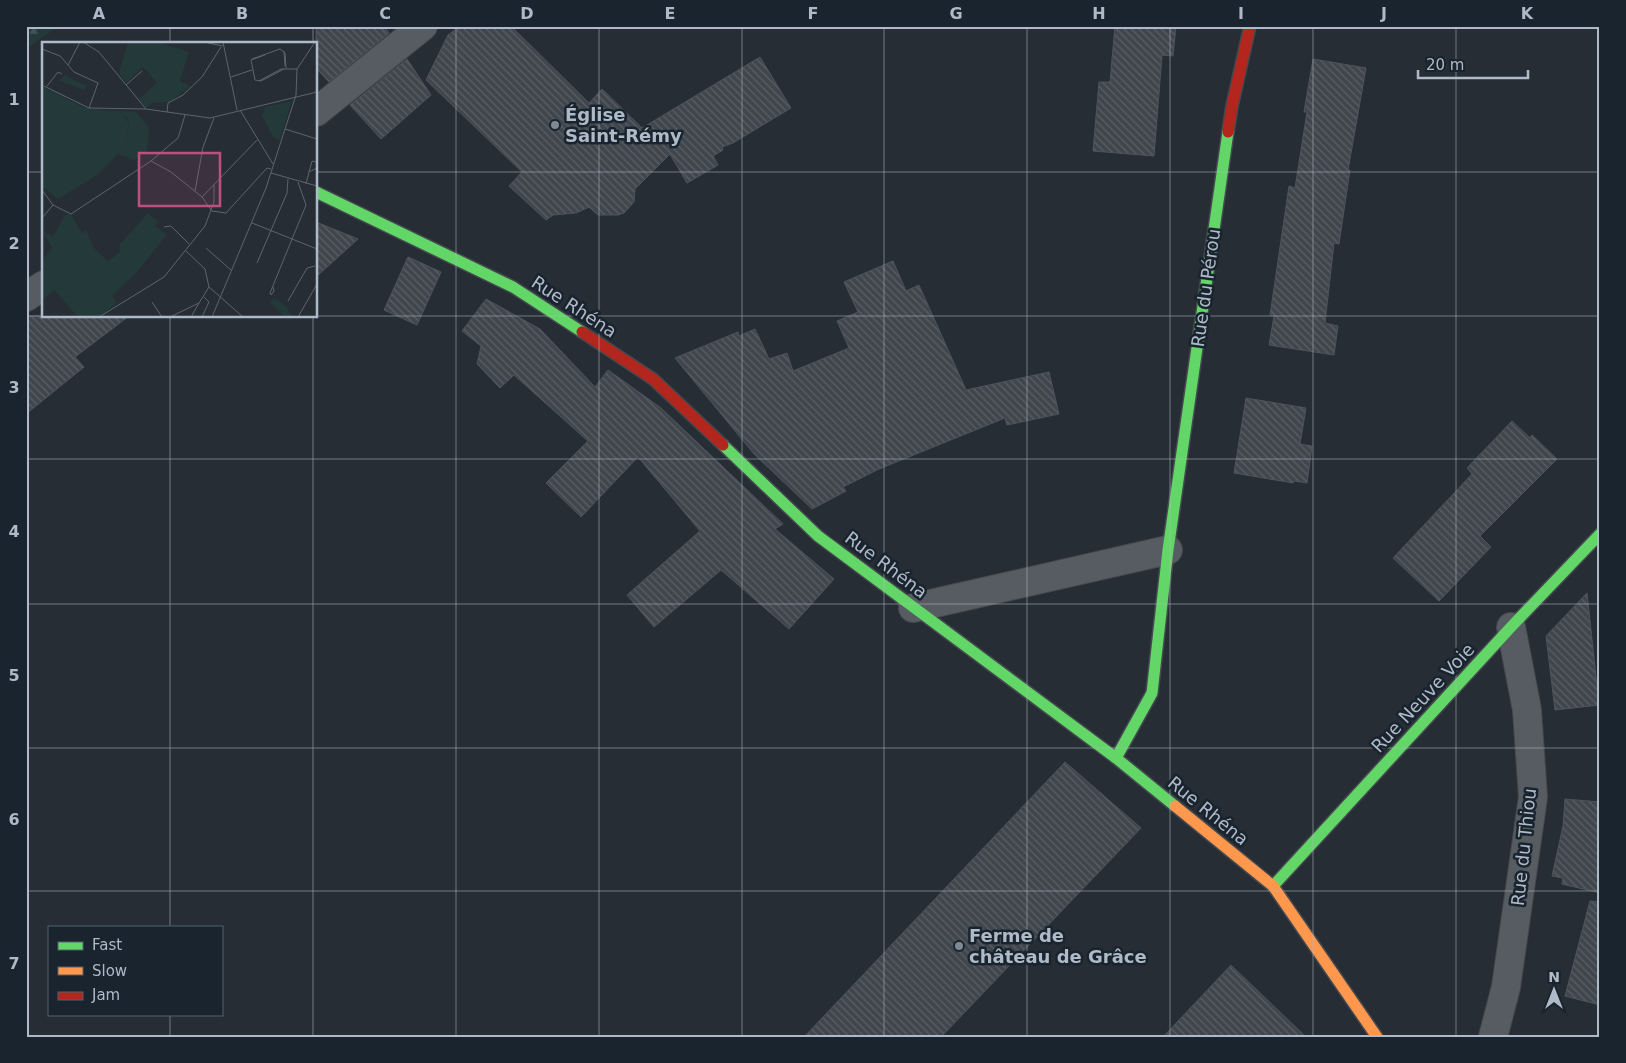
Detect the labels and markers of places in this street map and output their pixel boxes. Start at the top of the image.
place label: Église Saint-Rémy [565,104,682,146]
marker: Église Saint-Rémy [549,119,561,131]
place label: Ferme de château de Grâce [969,925,1147,967]
marker: Ferme de château de Grâce [953,940,965,952]

